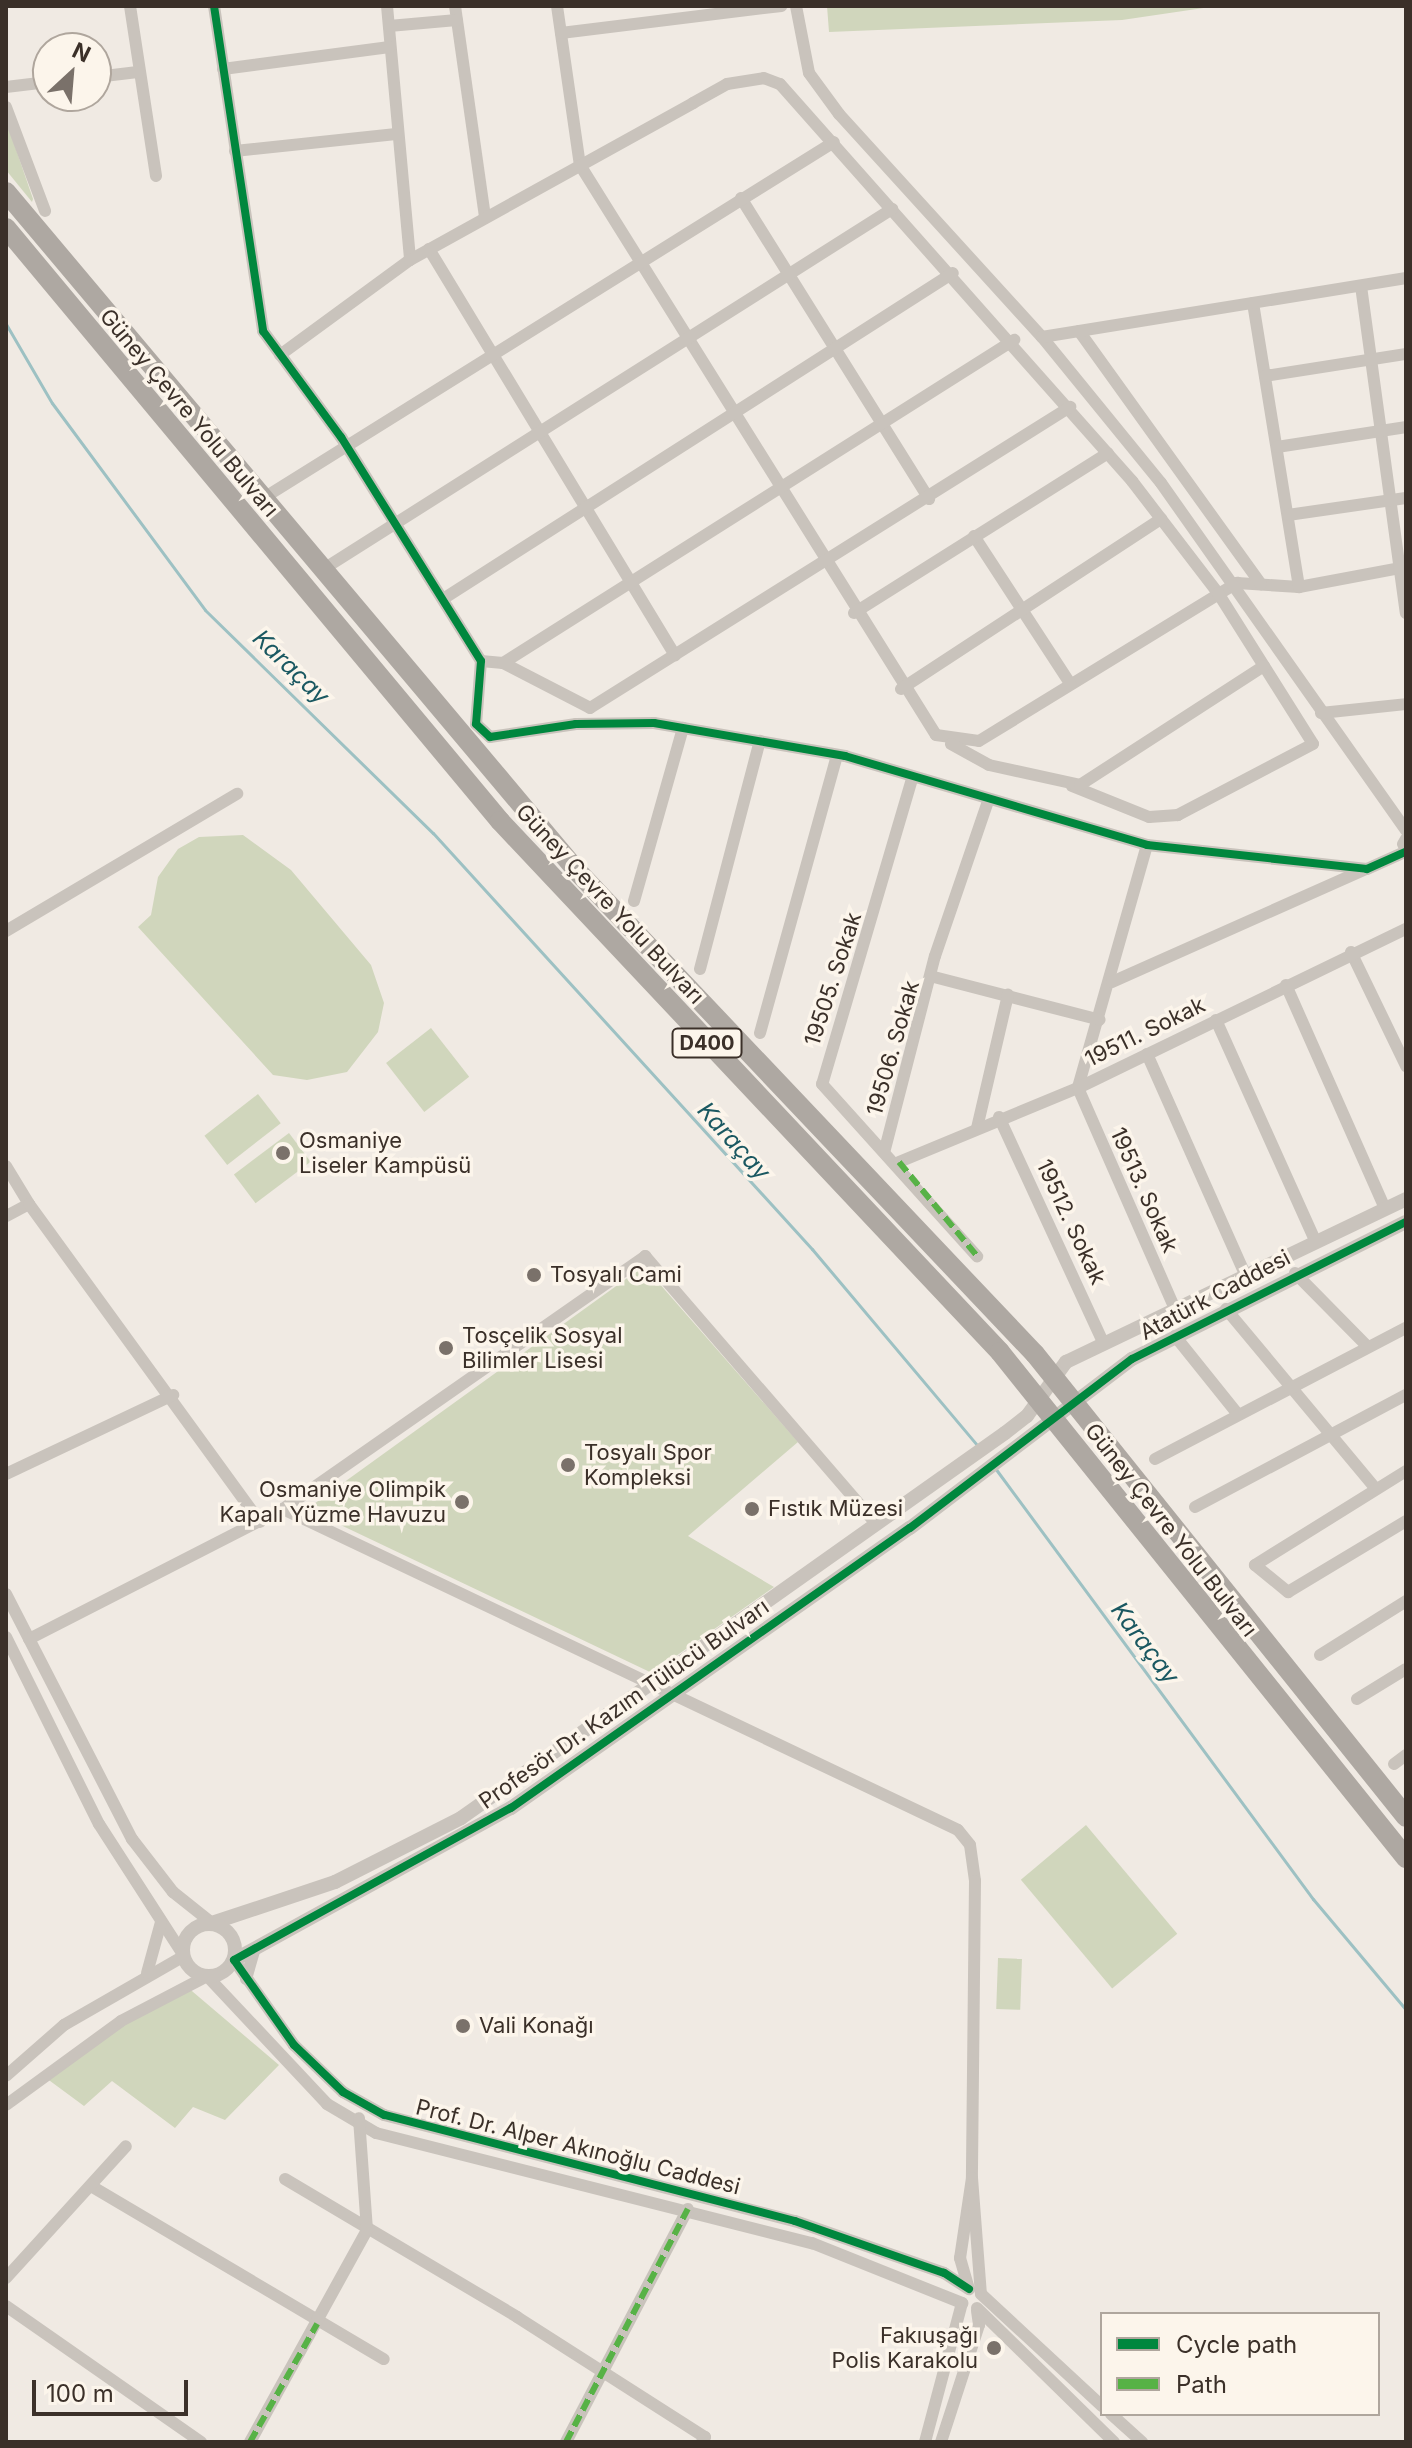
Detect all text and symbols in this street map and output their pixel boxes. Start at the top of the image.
north arrow [32,32,112,112]
text: N [68,37,95,68]
street label: Güney Çevre Yolu Bulvarı [94,304,284,522]
water label: Karaçay [247,624,335,710]
street label: Güney Çevre Yolu Bulvarı [510,799,710,1009]
street label: 19505. Sokak [799,909,867,1049]
street label: 19506. Sokak [861,978,925,1118]
street label: 19511. Sokak [1081,992,1209,1072]
road number: D400 [671,1027,743,1059]
water label: Karaçay [692,1096,776,1186]
street label: 19513. Sokak [1105,1123,1183,1257]
place label: Osmaniye Liseler Kampüsü [299,1127,471,1178]
marker: Osmaniye Liseler Kampüsü [274,1144,292,1162]
street label: 19512. Sokak [1031,1155,1111,1289]
street label: Atatürk Caddesi [1135,1244,1295,1346]
place label: Tosyalı Cami [550,1262,682,1288]
marker: Tosyalı Cami [525,1266,543,1284]
place label: Tosçelik Sosyal Bilimler Lisesi [462,1322,622,1374]
marker: Tosçelik Sosyal Bilimler Lisesi [437,1339,455,1357]
street label: Güney Çevre Yolu Bulvarı [1079,1418,1263,1642]
place label: Tosyalı Spor Kompleksi [584,1439,712,1490]
marker: Tosyalı Spor Kompleksi [559,1456,577,1474]
place label: Osmaniye Olimpik Kapalı Yüzme Havuzu [220,1476,446,1528]
marker: Osmaniye Olimpik Kapalı Yüzme Havuzu [453,1493,471,1511]
place label: Fıstık Müzesi [768,1496,903,1522]
marker: Fıstık Müzesi [743,1500,761,1518]
street label: Profesör Dr. Kazım Tülücü Bulvarı [474,1593,774,1815]
water label: Karaçay [1105,1596,1185,1690]
place label: Vali Konağı [479,2013,594,2039]
marker: Vali Konağı [454,2017,472,2035]
street label: Prof. Dr. Alper Akınoğlu Caddesi [413,2094,743,2200]
legend [1100,2312,1380,2416]
place label: Fakıuşağı Polis Karakolu [832,2322,978,2374]
text: Cycle path [1176,2330,1297,2359]
marker: Fakıuşağı Polis Karakolu [985,2339,1003,2357]
scale bar [36,2364,192,2414]
text: Path [1176,2370,1227,2399]
text: 100 m [46,2379,114,2408]

